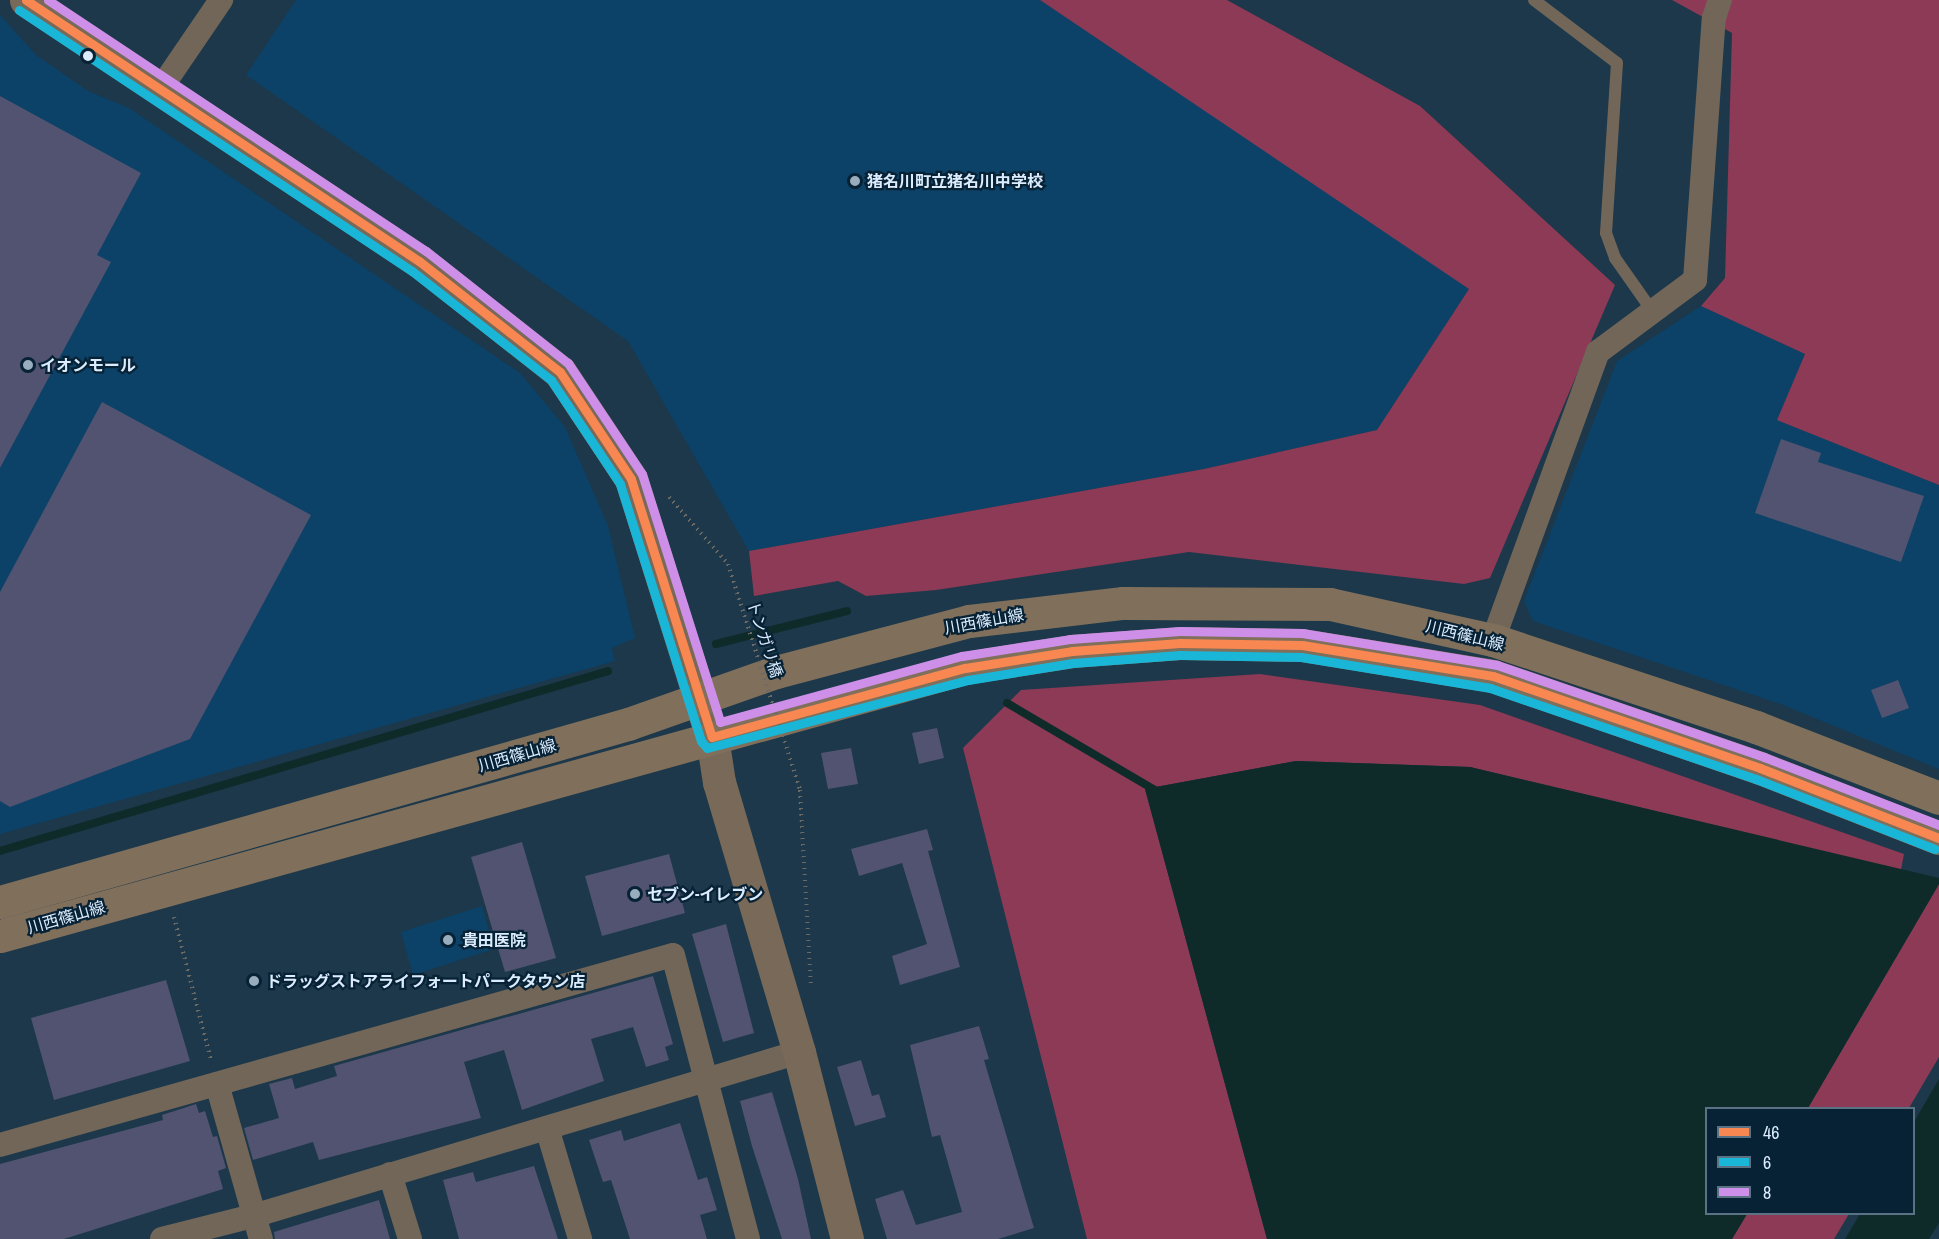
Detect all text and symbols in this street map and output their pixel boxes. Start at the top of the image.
unlabelled marker [82,50,94,62]
place label: 猪名川町立猪名川中学校 [867,171,1043,191]
marker: 猪名川町立猪名川中学校 [848,174,862,188]
place label: イオンモール [40,355,136,375]
marker: イオンモール [21,358,35,372]
street label: トンガリ橋 [744,598,786,680]
street label: 川西篠山線 [943,605,1025,637]
street label: 川西篠山線 [1424,616,1506,654]
street label: 川西篠山線 [476,735,558,775]
place label: セブン-イレブン [647,884,763,904]
marker: セブン-イレブン [628,887,642,901]
street label: 川西篠山線 [25,897,107,937]
place label: 貴田医院 [462,930,526,950]
marker: 貴田医院 [439,931,457,949]
place label: ドラッグストアライフォートパークタウン店 [266,971,586,991]
marker: ドラッグストアライフォートパークタウン店 [247,974,261,988]
legend [1705,1107,1915,1215]
text: 46 [1763,1120,1779,1145]
text: 6 [1763,1150,1771,1175]
text: 8 [1763,1180,1771,1205]

